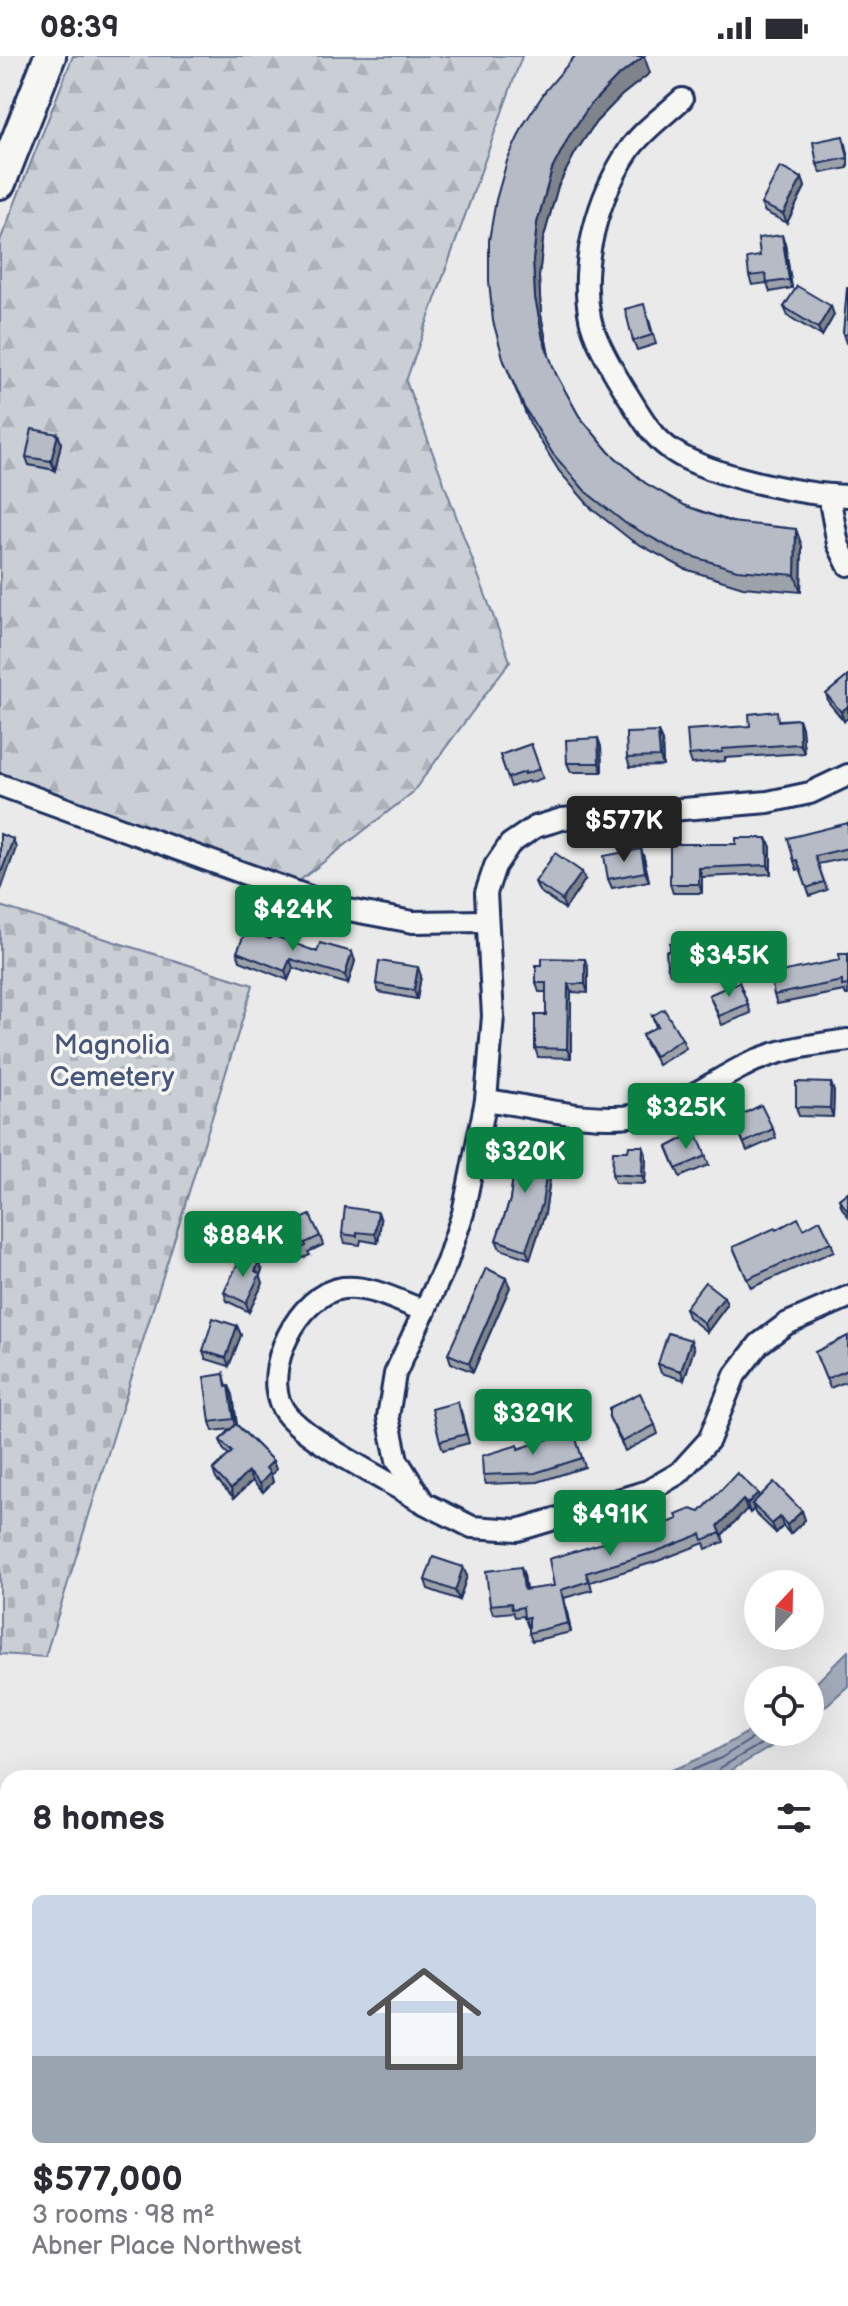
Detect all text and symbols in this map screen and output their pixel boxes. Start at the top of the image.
text: 08:39 [40,10,119,46]
pin: $577K [568,796,680,864]
text: $577K [585,806,663,837]
pin: $424K [237,885,349,953]
text: $424K [253,895,333,926]
pin: $345K [673,931,785,999]
text: $345K [689,941,769,972]
park label: Magnolia Cemetery [50,1029,175,1094]
pin: $325K [630,1083,742,1151]
text: $325K [646,1093,726,1124]
pin: $320K [469,1127,581,1195]
text: $320K [484,1137,566,1168]
pin: $884K [187,1211,299,1279]
text: $884K [202,1221,284,1252]
pin: $329K [477,1389,589,1457]
text: $329K [493,1399,573,1430]
pin: $491K [554,1490,666,1558]
text: $491K [572,1500,648,1531]
north arrow [744,1570,824,1650]
map controls [744,1570,824,1746]
button: locate [744,1666,824,1746]
icon: filters [772,1796,816,1840]
text: 8 homes [32,1798,165,1839]
icon: home [352,1947,496,2091]
text: $577,000 [32,2159,183,2200]
text: 3 rooms · 98 m² [32,2200,215,2231]
text: Abner Place Northwest [32,2231,302,2262]

